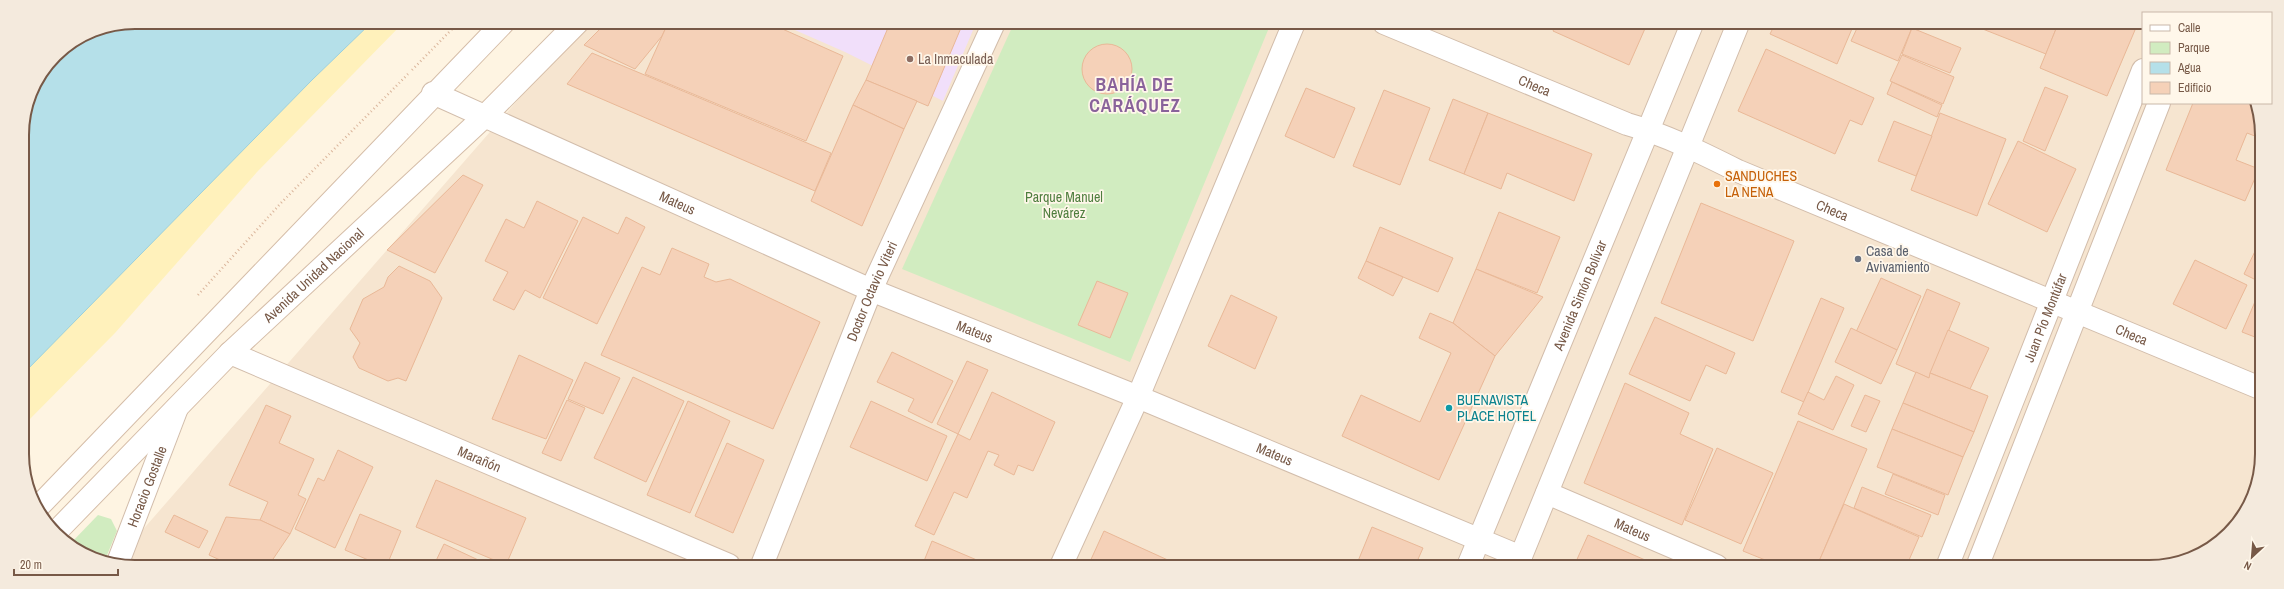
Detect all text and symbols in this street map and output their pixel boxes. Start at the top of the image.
legend [2142,12,2272,104]
text: Calle [2178,20,2200,36]
text: Parque [2178,40,2210,56]
place label: La Inmaculada [918,50,994,68]
marker: La Inmaculada [905,54,915,64]
text: Agua [2177,60,2202,76]
street label: Checa [1516,71,1554,100]
district label: BAHÍA DE CARÁQUEZ [1089,72,1181,118]
text: Edificio [2178,80,2211,96]
place label: SANDUCHES LA NENA [1725,167,1797,201]
marker: SANDUCHES LA NENA [1712,179,1722,189]
street label: Mateus [657,187,699,219]
park label: Parque Manuel Nevárez [1025,188,1103,222]
street label: Checa [1814,196,1852,225]
street label: Avenida Unidad Nacional [259,224,368,327]
street label: Avenida Simón Bolívar [1549,237,1611,354]
street label: Doctor Octavio Viteri [843,238,901,344]
place label: Casa de Avivamiento [1865,242,1930,276]
marker: Casa de Avivamiento [1853,254,1863,264]
street label: Juan Pío Montúfar [2020,271,2071,365]
street label: Mateus [954,316,996,347]
street label: Checa [2113,320,2151,349]
place label: BUENAVISTA PLACE HOTEL [1457,391,1537,425]
marker: BUENAVISTA PLACE HOTEL [1444,403,1454,413]
street label: Mateus [1254,439,1296,470]
street label: Marañón [455,442,504,476]
street label: Horacio Gostalle [123,443,171,530]
street label: Mateus [1612,514,1654,545]
north arrow [2232,537,2272,577]
scale bar [14,551,118,577]
text: 20 m [20,557,42,573]
text: N [2242,558,2254,574]

